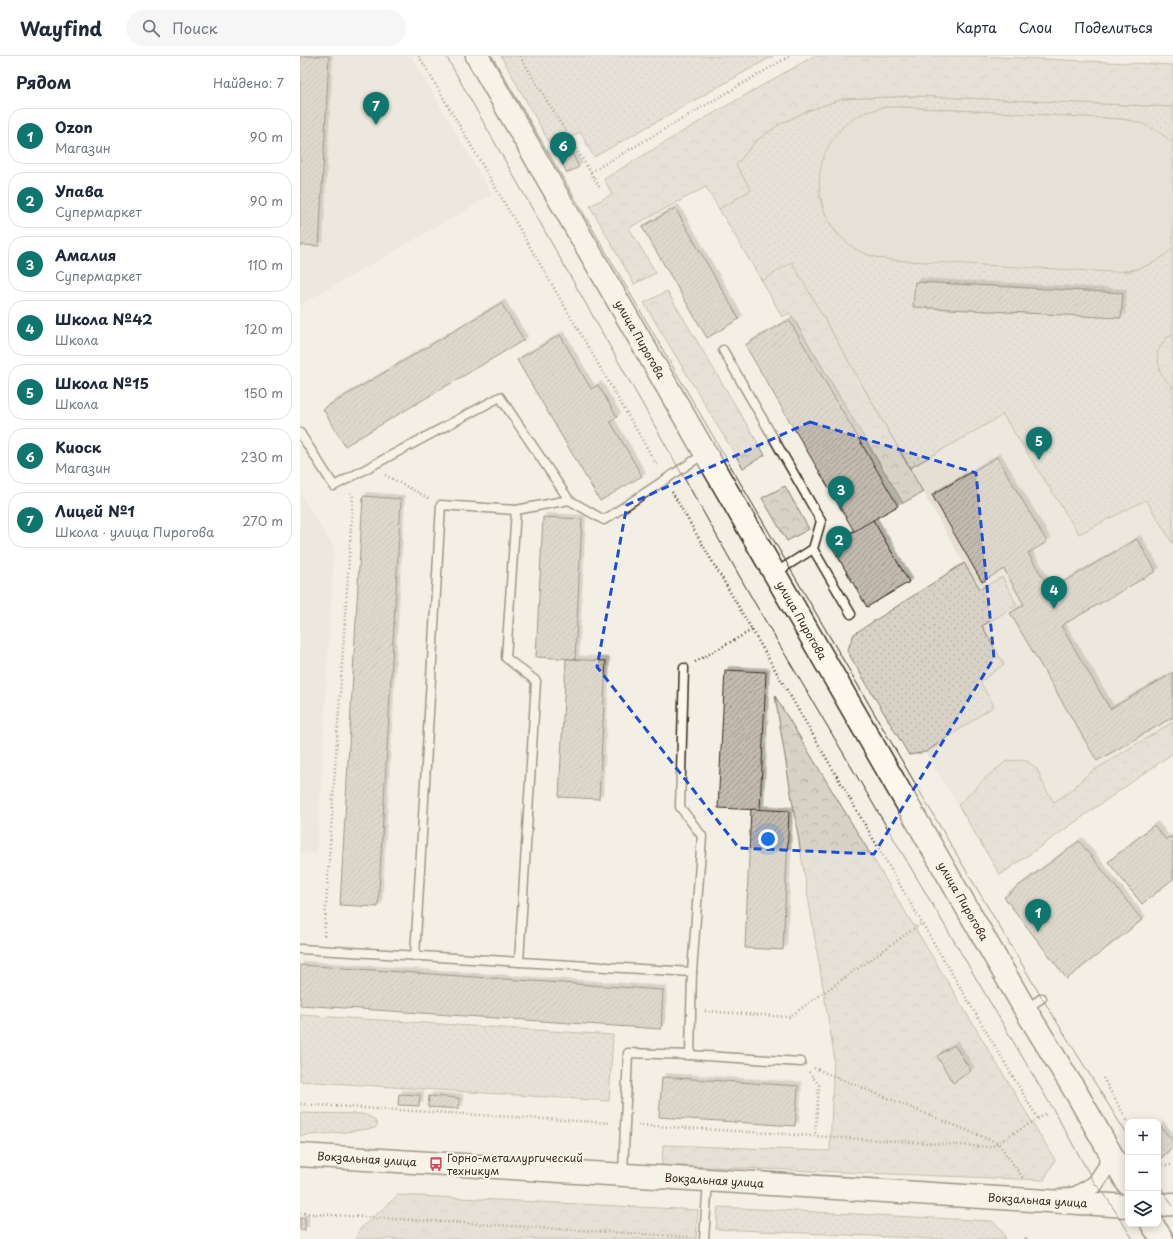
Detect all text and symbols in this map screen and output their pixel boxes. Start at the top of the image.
search box [126,10,406,46]
text: Wayfind [20,14,102,42]
text: Поиск [172,16,218,39]
icon: search [140,17,162,39]
text: Карта [956,17,997,38]
text: Слои [1019,17,1052,38]
text: Поделиться [1074,17,1153,38]
text: Рядом [16,69,71,95]
text: Найдено: 7 [213,73,284,92]
pin: 7 [363,92,389,125]
text: Ozon [55,115,93,138]
text: 1 [27,127,33,146]
text: 90 m [250,127,283,146]
pin: 6 [550,132,576,165]
text: Магазин [55,138,111,157]
text: Упава [55,179,104,202]
text: 2 [25,191,35,210]
text: 90 m [250,191,283,210]
text: Супермаркет [55,202,142,221]
text: Амалия [55,243,116,266]
text: 3 [26,255,34,274]
text: 110 m [248,255,283,274]
text: Супермаркет [55,266,142,285]
street label: улица Пирогова [611,297,670,382]
text: Школа №42 [55,307,153,330]
text: 4 [26,319,34,338]
text: 120 m [244,319,283,338]
text: Школа [55,330,99,349]
text: Школа №15 [55,371,149,394]
text: 5 [26,383,34,402]
text: 150 m [244,383,283,402]
text: Школа [55,394,99,413]
pin: 5 [1026,427,1052,460]
text: Киоск [55,435,101,458]
text: 6 [25,447,35,466]
text: 230 m [241,447,283,466]
text: Магазин [55,458,111,477]
pin: 3 [828,476,854,509]
text: Лицей №1 [55,499,135,522]
text: 7 [26,511,34,530]
text: 270 m [242,511,283,530]
text: Школа · улица Пирогова [55,522,214,541]
pin: 2 [826,526,852,559]
pin: 4 [1041,576,1067,609]
street label: улица Пирогова [773,577,831,663]
your location [758,829,778,849]
street label: улица Пирогова [934,858,993,944]
pin: 1 [1025,899,1051,932]
map controls [1125,1119,1161,1227]
button: + [1125,1119,1161,1155]
street label: Вокзальная улица [317,1147,417,1170]
place label: Горно-металлургический техникум [447,1149,583,1179]
button: − [1125,1155,1161,1191]
bus stop icon: Горно-металлургический техникум [428,1156,444,1172]
street label: Вокзальная улица [664,1168,765,1192]
street label: Вокзальная улица [987,1188,1088,1211]
button: layers [1125,1191,1161,1227]

